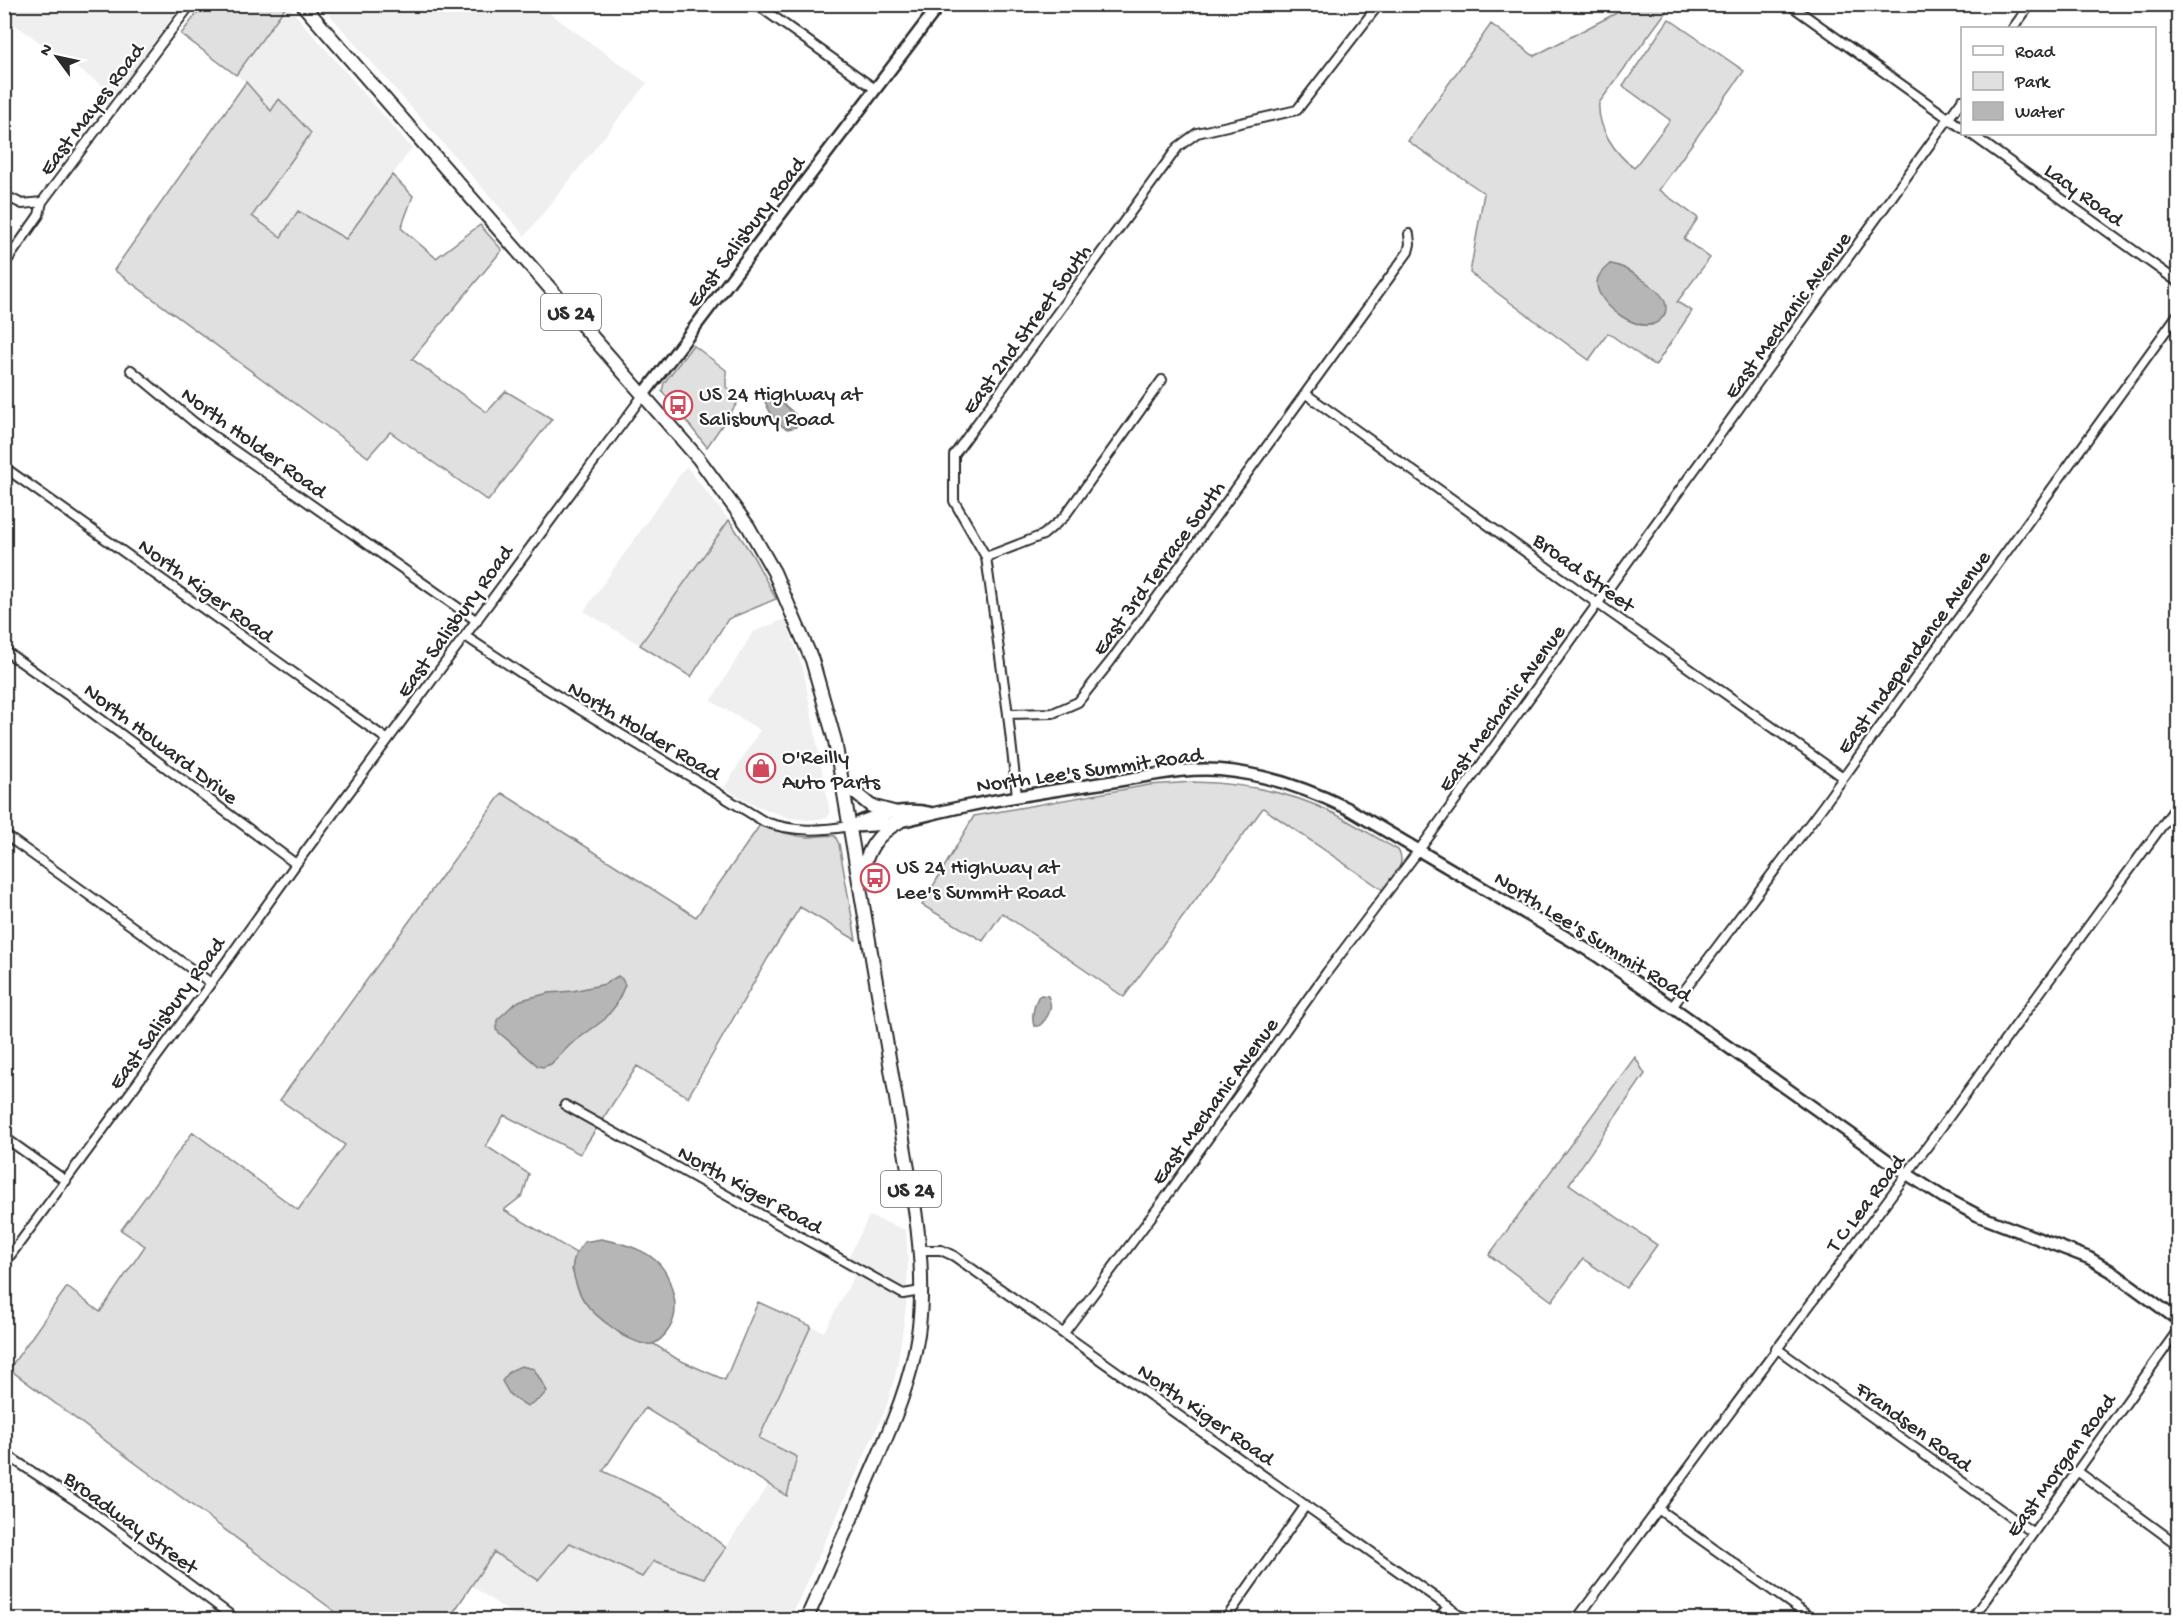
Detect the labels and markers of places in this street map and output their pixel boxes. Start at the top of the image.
place label: US 24 Highway at Salisbury Road [699,383,864,434]
bus stop icon: US 24 Highway at Salisbury Road [662,389,694,421]
place label: O'Reilly Auto Parts [782,746,881,797]
shop icon: O'Reilly Auto Parts [745,752,777,784]
place label: US 24 Highway at Lee's Summit Road [896,856,1067,907]
bus stop icon: US 24 Highway at Lee's Summit Road [859,862,891,894]

